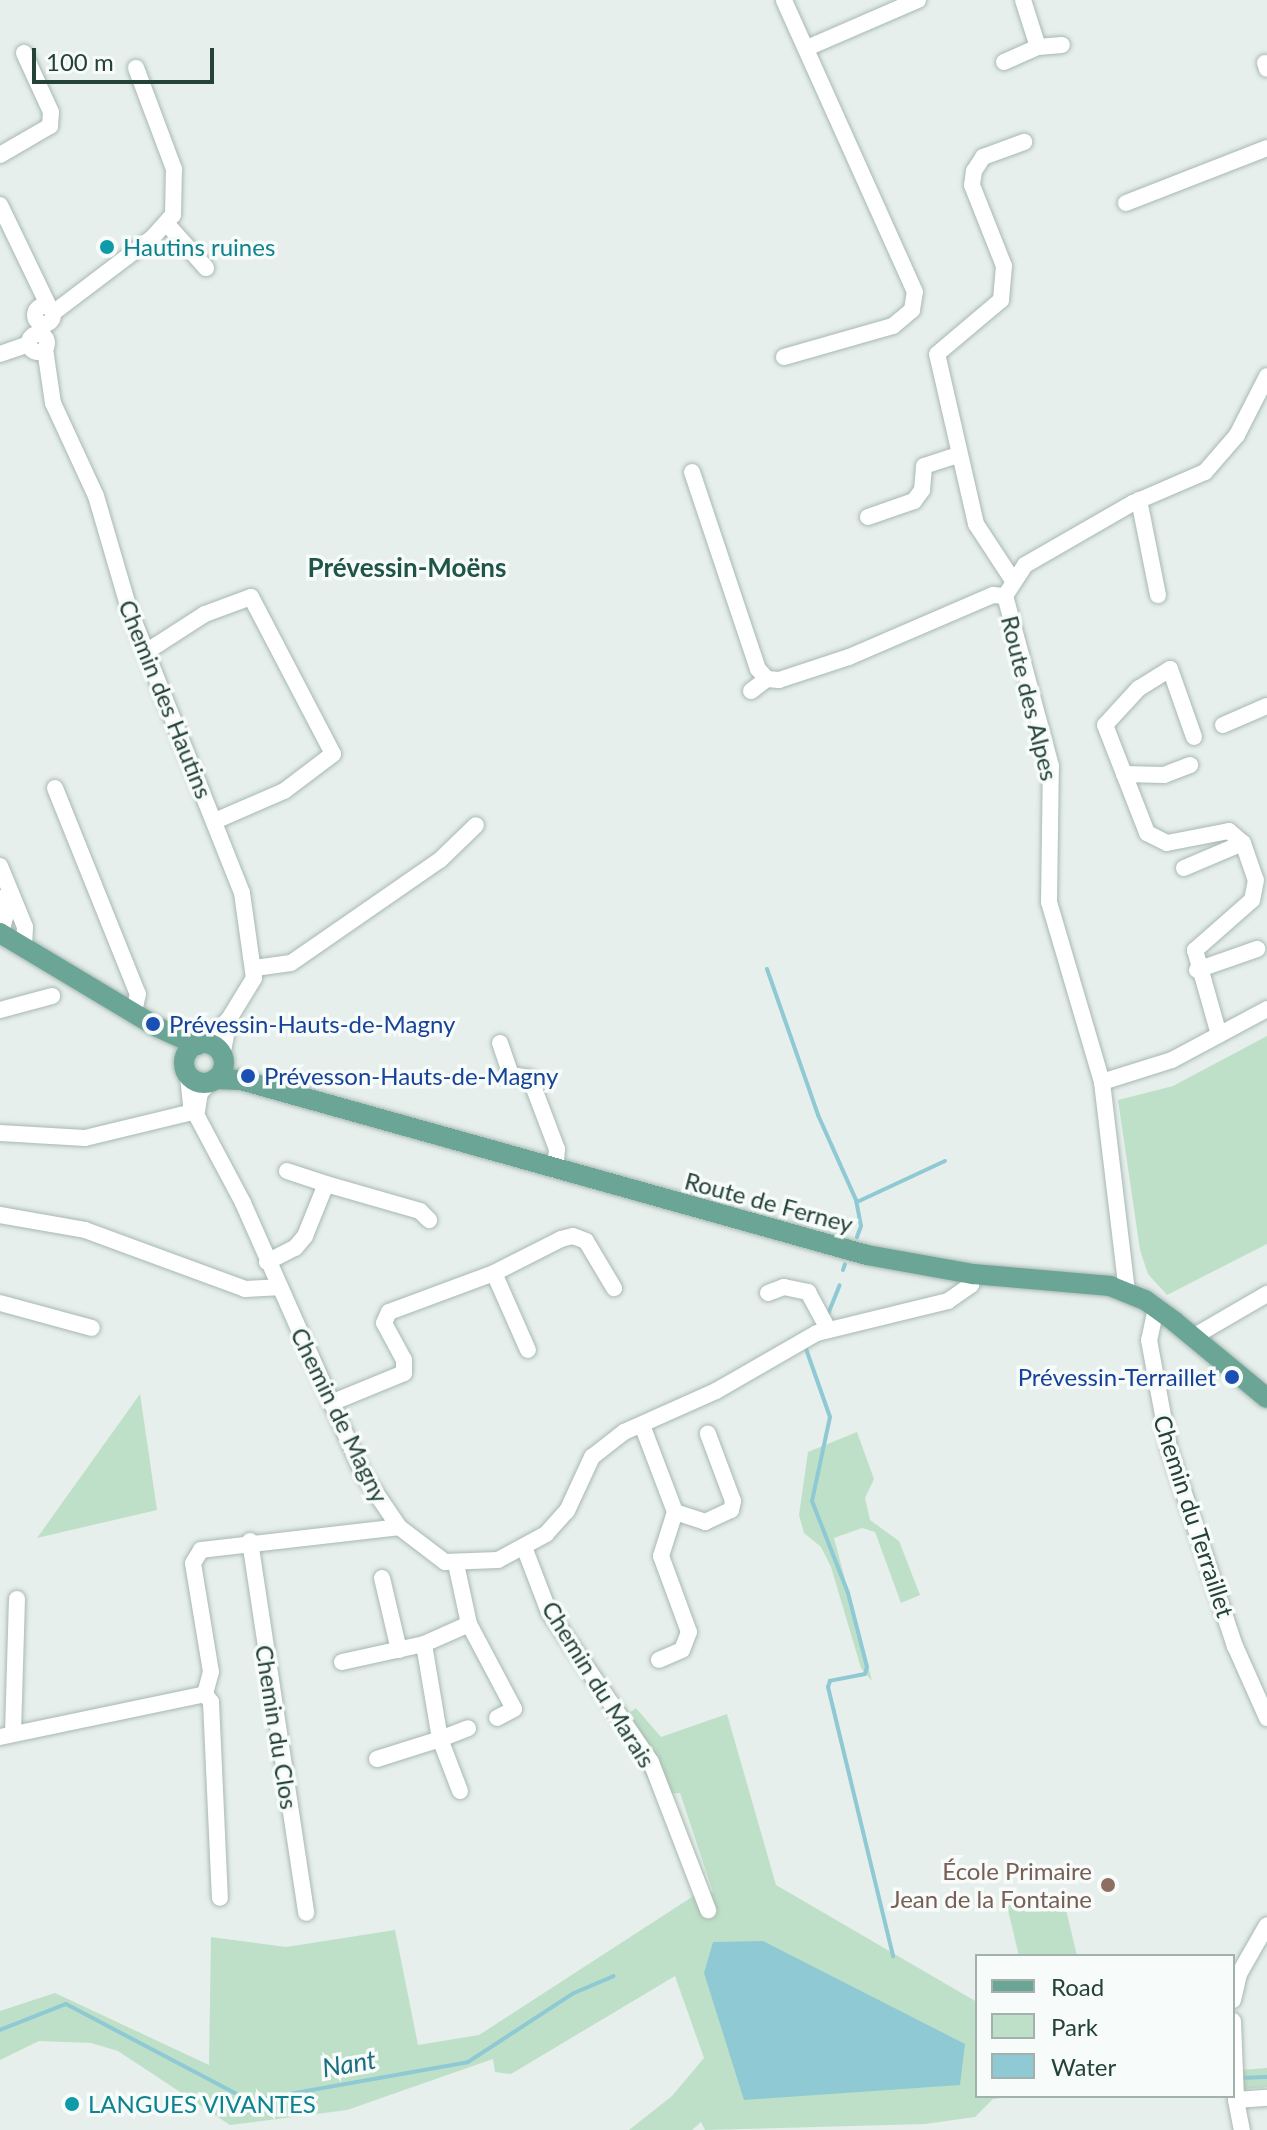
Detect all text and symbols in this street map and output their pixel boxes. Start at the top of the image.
scale bar [36,32,218,82]
text: 100 m [46,47,114,76]
place label: Hautins ruines [123,233,275,261]
marker: Hautins ruines [98,238,116,256]
district label: Prévessin-Moëns [308,552,506,584]
street label: Chemin des Hautins [113,596,219,802]
street label: Route des Alpes [996,612,1064,784]
place label: Prévessin-Hauts-de-Magny [169,1010,455,1038]
marker: Prévessin-Hauts-de-Magny [144,1015,162,1033]
place label: Prévesson-Hauts-de-Magny [264,1062,558,1090]
marker: Prévesson-Hauts-de-Magny [239,1067,257,1085]
street label: Route de Ferney [682,1166,856,1238]
street label: Chemin de Magny [285,1323,395,1507]
place label: Prévessin-Terraillet [1018,1363,1216,1391]
marker: Prévessin-Terraillet [1223,1368,1241,1386]
street label: Chemin du Terraillet [1148,1411,1240,1621]
street label: Chemin du Marais [536,1596,662,1772]
street label: Chemin du Clos [250,1643,304,1811]
place label: École Primaire Jean de la Fontaine [890,1857,1092,1913]
marker: École Primaire Jean de la Fontaine [1099,1876,1117,1894]
legend [975,1954,1235,2098]
text: Road [1051,1972,1104,2001]
text: Park [1051,2012,1098,2041]
water label: Nant [320,2044,378,2084]
text: Water [1051,2052,1116,2081]
place label: LANGUES VIVANTES [88,2090,317,2118]
marker: LANGUES VIVANTES [63,2095,81,2113]

